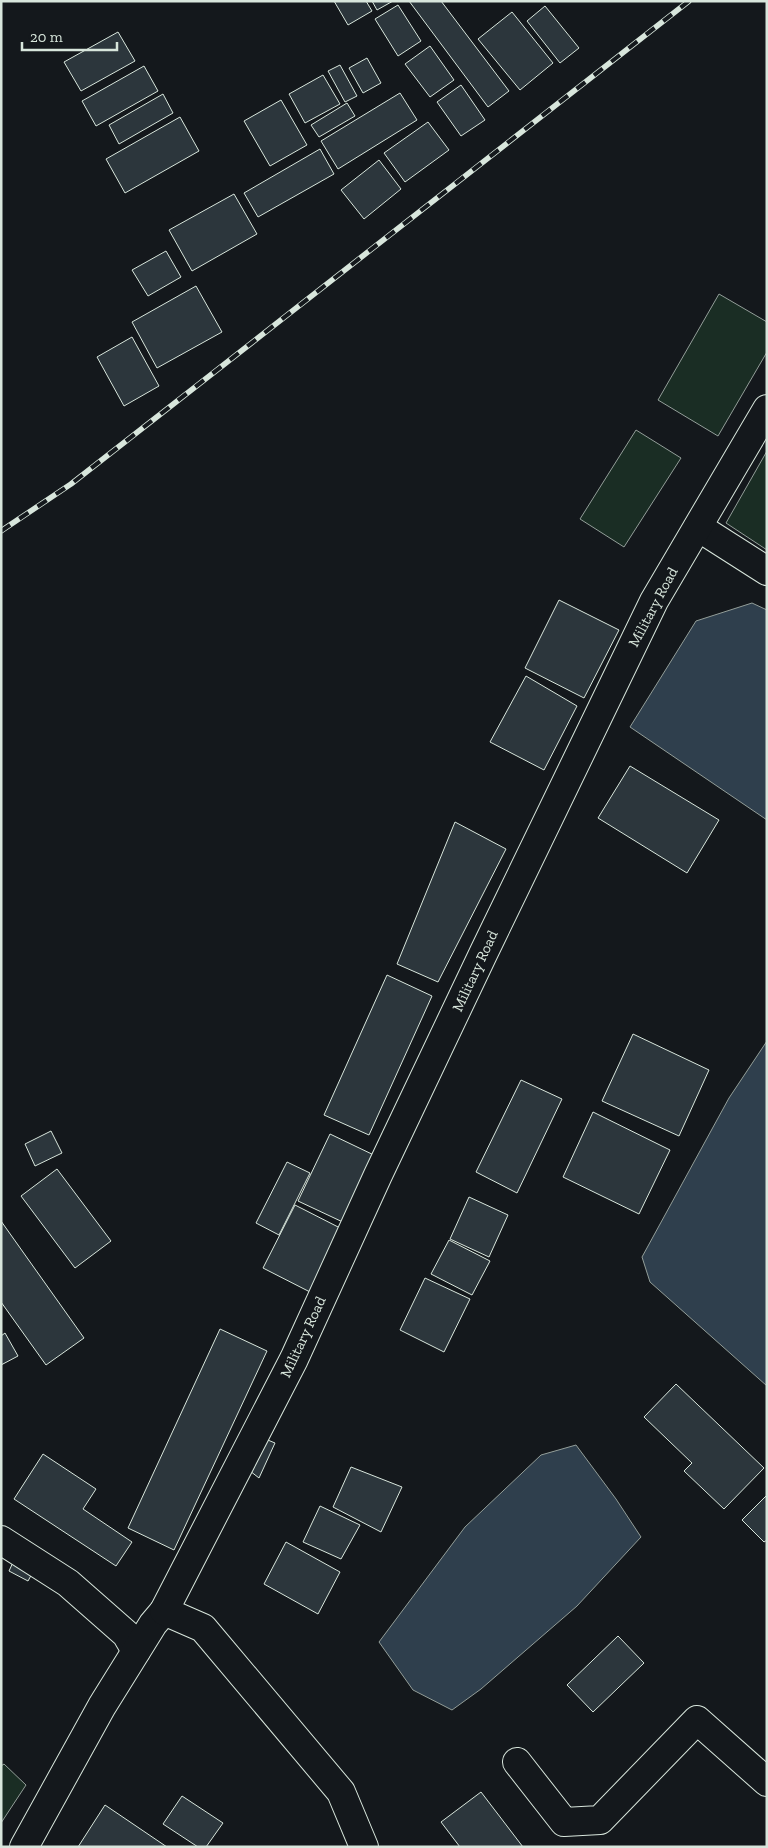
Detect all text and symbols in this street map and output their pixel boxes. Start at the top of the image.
scale bar [22,20,118,52]
text: 20 m [30,28,63,46]
street label: Military Road [624,563,682,650]
street label: Military Road [448,927,502,1015]
street label: Military Road [276,1293,330,1381]

